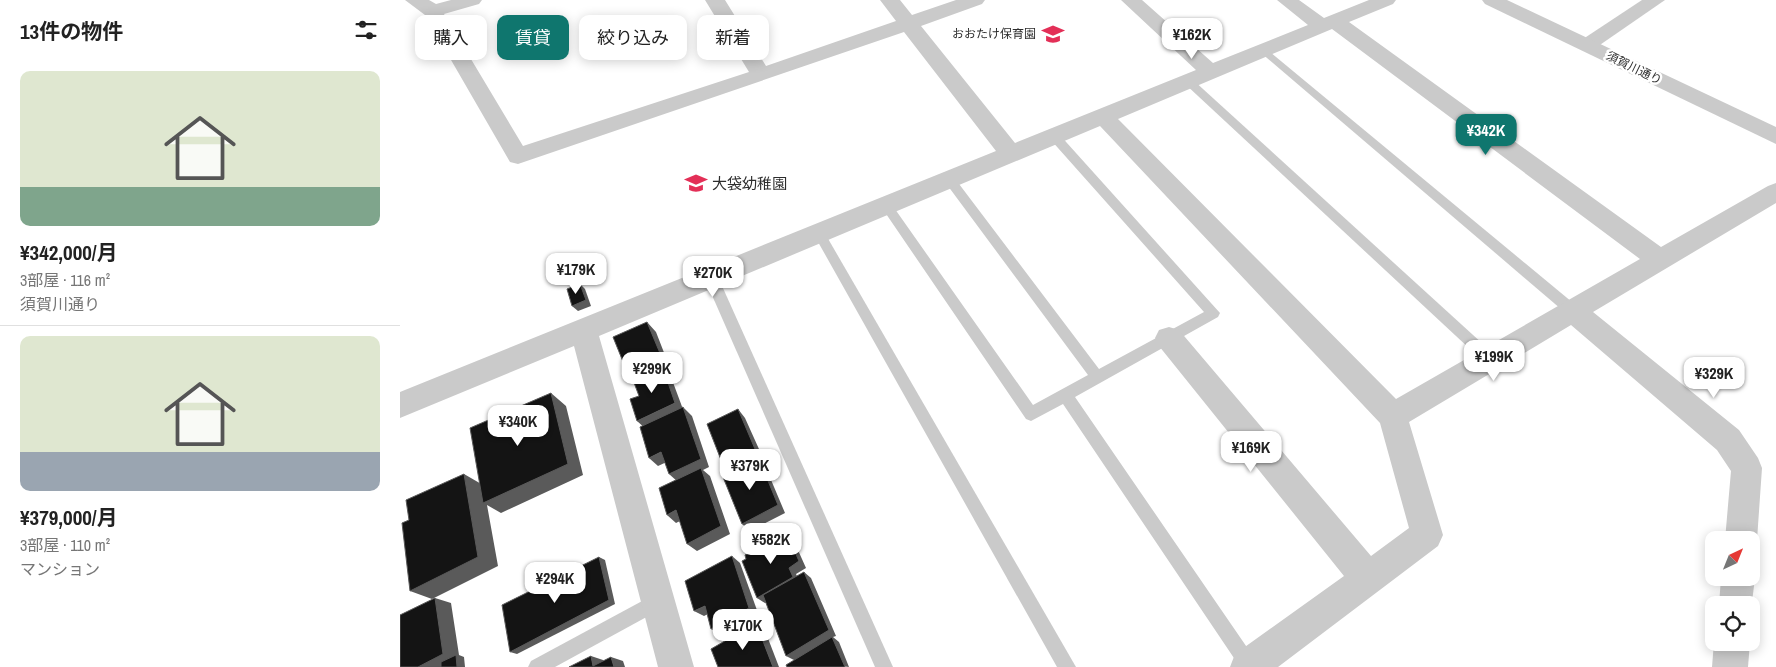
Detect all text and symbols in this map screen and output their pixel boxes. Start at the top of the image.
chip: 購入 [415,15,487,60]
chip: 賃貸 [497,15,569,60]
chip: 絞り込み [579,15,687,60]
chip: 新着 [697,15,769,60]
icon: filters [352,16,380,44]
text: 13件の物件 [20,17,123,46]
pin: ¥162K [1157,18,1227,60]
school or university icon: おおたけ保育園 [1040,21,1066,47]
text: ¥162K [1173,23,1211,45]
place label: おおたけ保育園 [952,26,1036,42]
street label: 須賀川通り [1604,48,1664,88]
icon: home [155,103,245,193]
pin: ¥342K [1451,114,1521,156]
text: ¥342K [1467,119,1505,141]
school or university icon: 大袋幼稚園 [683,170,709,196]
place label: 大袋幼稚園 [712,173,787,194]
text: ¥342,000/月 [20,238,118,267]
pin: ¥179K [541,252,611,295]
pin: ¥270K [678,256,748,298]
text: ¥179K [557,258,595,280]
text: ¥270K [694,261,732,283]
text: 3部屋 · 116 m² [20,269,110,291]
text: 須賀川通り [20,293,100,315]
pin: ¥199K [1459,340,1529,382]
text: ¥199K [1475,345,1513,367]
pin: ¥299K [617,352,687,394]
pin: ¥329K [1679,356,1749,399]
text: ¥299K [633,357,671,379]
text: ¥329K [1695,362,1733,384]
icon: home [155,369,245,459]
pin: ¥340K [483,404,553,447]
text: ¥340K [499,410,537,432]
pin: ¥169K [1216,430,1286,473]
text: ¥169K [1232,436,1270,458]
pin: ¥379K [715,448,785,491]
text: ¥379K [731,454,769,476]
text: ¥379,000/月 [20,503,118,532]
pin: ¥582K [736,522,806,565]
text: ¥582K [752,528,790,550]
north arrow [1705,531,1760,586]
map controls [1705,531,1760,651]
text: 3部屋 · 110 m² [20,534,110,556]
text: マンション [20,558,100,580]
pin: ¥294K [520,562,590,604]
text: ¥294K [536,567,574,589]
button: locate [1705,596,1760,651]
pin: ¥170K [708,608,778,651]
text: ¥170K [724,614,762,636]

